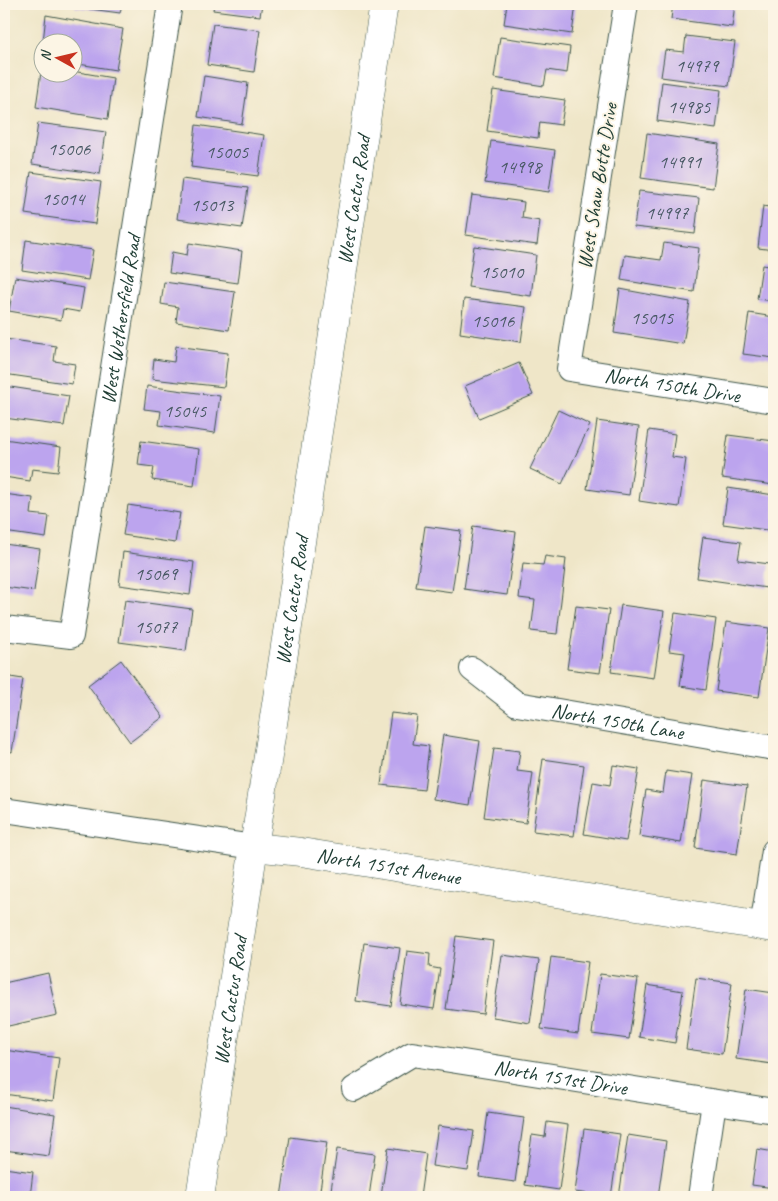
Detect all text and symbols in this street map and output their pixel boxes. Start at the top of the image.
north arrow [32,32,82,82]
text: N [37,48,55,62]
house number: 14979 [676,54,720,78]
house number: 14985 [668,95,712,119]
street label: West Shaw Butte Drive [571,100,623,271]
street label: West Cactus Road [331,131,377,266]
house number: 15006 [48,137,92,161]
house number: 15005 [206,140,250,164]
house number: 14991 [659,150,703,174]
house number: 14998 [499,155,544,179]
house number: 15014 [42,187,87,211]
house number: 15013 [191,193,235,217]
house number: 14997 [646,201,690,225]
street label: West Wethersfield Road [95,230,147,406]
house number: 15010 [481,260,525,284]
house number: 15015 [631,306,675,330]
house number: 15016 [472,309,516,333]
street label: North 150th Drive [603,362,743,409]
house number: 15045 [164,399,208,423]
street label: West Cactus Road [269,531,315,666]
house number: 15069 [135,562,179,586]
house number: 15077 [135,615,179,639]
street label: North 150th Lane [550,697,687,745]
street label: North 151st Avenue [315,842,463,891]
street label: West Cactus Road [208,931,254,1067]
street label: North 151st Drive [492,1054,630,1101]

